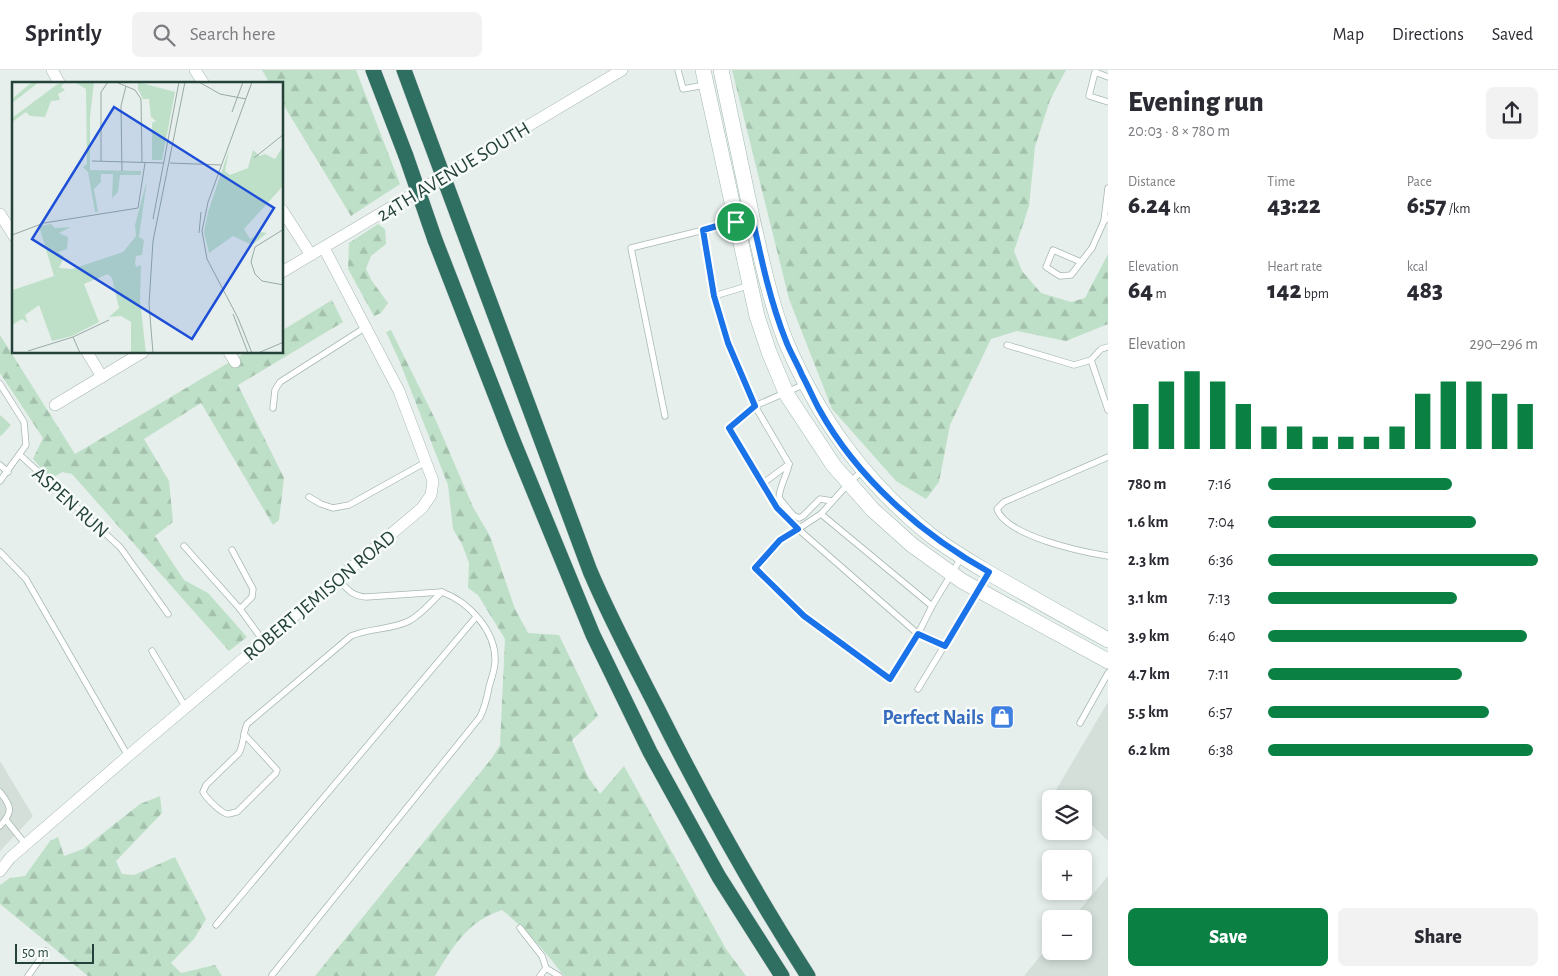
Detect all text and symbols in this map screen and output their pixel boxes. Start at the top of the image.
search box [132,12,482,57]
icon: search [150,21,178,49]
text: Sprintly [25,22,102,46]
text: Search here [190,25,276,44]
text: Map [1333,26,1364,44]
text: Directions [1392,26,1464,44]
text: Saved [1492,26,1533,44]
inset map [12,82,284,354]
button: share [1486,87,1538,139]
text: Evening run [1128,89,1264,117]
street label: 24TH AVENUE SOUTH [373,118,534,225]
text: 20:03 · 8 × 780 m [1128,123,1230,139]
text: Distance [1128,175,1175,189]
text: Time [1267,175,1295,189]
text: Pace [1407,175,1432,189]
text: 6.24 [1128,193,1171,218]
text: 43:22 [1267,193,1321,218]
text: 6:57 [1407,193,1447,218]
pin [715,201,757,243]
text: km [1171,202,1191,216]
text: /km [1447,202,1470,216]
icon: arrive [722,208,750,236]
text: Elevation [1128,260,1179,274]
text: Heart rate [1267,260,1322,274]
text: kcal [1407,260,1428,274]
text: 64 [1128,278,1153,303]
text: 142 [1267,278,1301,303]
text: 483 [1407,278,1443,303]
text: m [1153,287,1167,301]
text: bpm [1301,287,1329,301]
text: Elevation [1128,336,1186,352]
text: 290–296 m [1469,336,1538,352]
street label: ASPEN RUN [28,464,112,542]
text: 780 m [1128,476,1166,492]
text: 7:16 [1208,476,1231,492]
text: 1.6 km [1128,514,1168,530]
text: 7:04 [1208,514,1234,530]
street label: ROBERT JEMISON ROAD [240,527,399,665]
text: 2.3 km [1128,552,1169,568]
text: 6:36 [1208,552,1233,568]
text: 3.1 km [1128,590,1168,606]
text: 7:13 [1208,590,1230,606]
text: 3.9 km [1128,628,1170,644]
text: 6:40 [1208,628,1235,644]
text: 4.7 km [1128,666,1170,682]
text: 7:11 [1208,666,1229,682]
shop icon: Perfect Nails [989,704,1015,730]
text: 5.5 km [1128,704,1169,720]
text: 6:57 [1208,704,1233,720]
place label: Perfect Nails [883,708,984,728]
text: 6.2 km [1128,742,1170,758]
text: 6:38 [1208,742,1233,758]
map controls [1042,790,1092,960]
button: layers [1042,790,1092,840]
button: + [1042,850,1092,900]
button: Save [1128,908,1328,966]
button: Share [1338,908,1538,966]
button: − [1042,910,1092,960]
scale bar [15,941,94,964]
text: 50 m [22,946,49,960]

